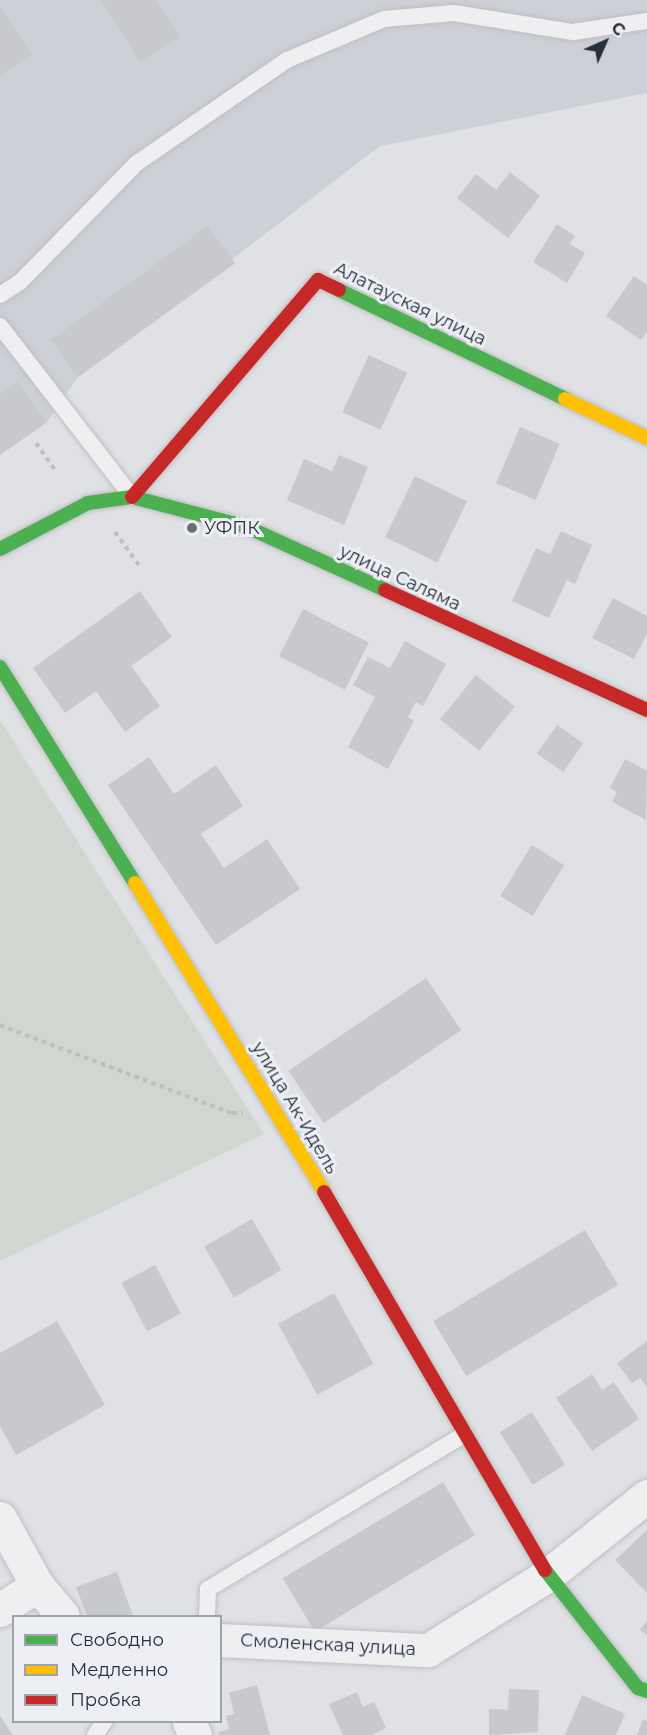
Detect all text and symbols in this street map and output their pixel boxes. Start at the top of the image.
north arrow [575,12,635,72]
text: С [607,18,629,40]
street label: Алатауская улица [330,258,490,350]
place label: УФПК [204,517,260,539]
marker: УФПК [185,521,199,535]
street label: улица Саляма [336,540,464,616]
street label: улица Ак-Идель [247,1038,343,1178]
legend [12,1615,222,1723]
text: Свободно [70,1629,164,1651]
street label: Смоленская улица [240,1630,416,1660]
text: Медленно [70,1659,168,1681]
text: Пробка [70,1689,141,1711]

